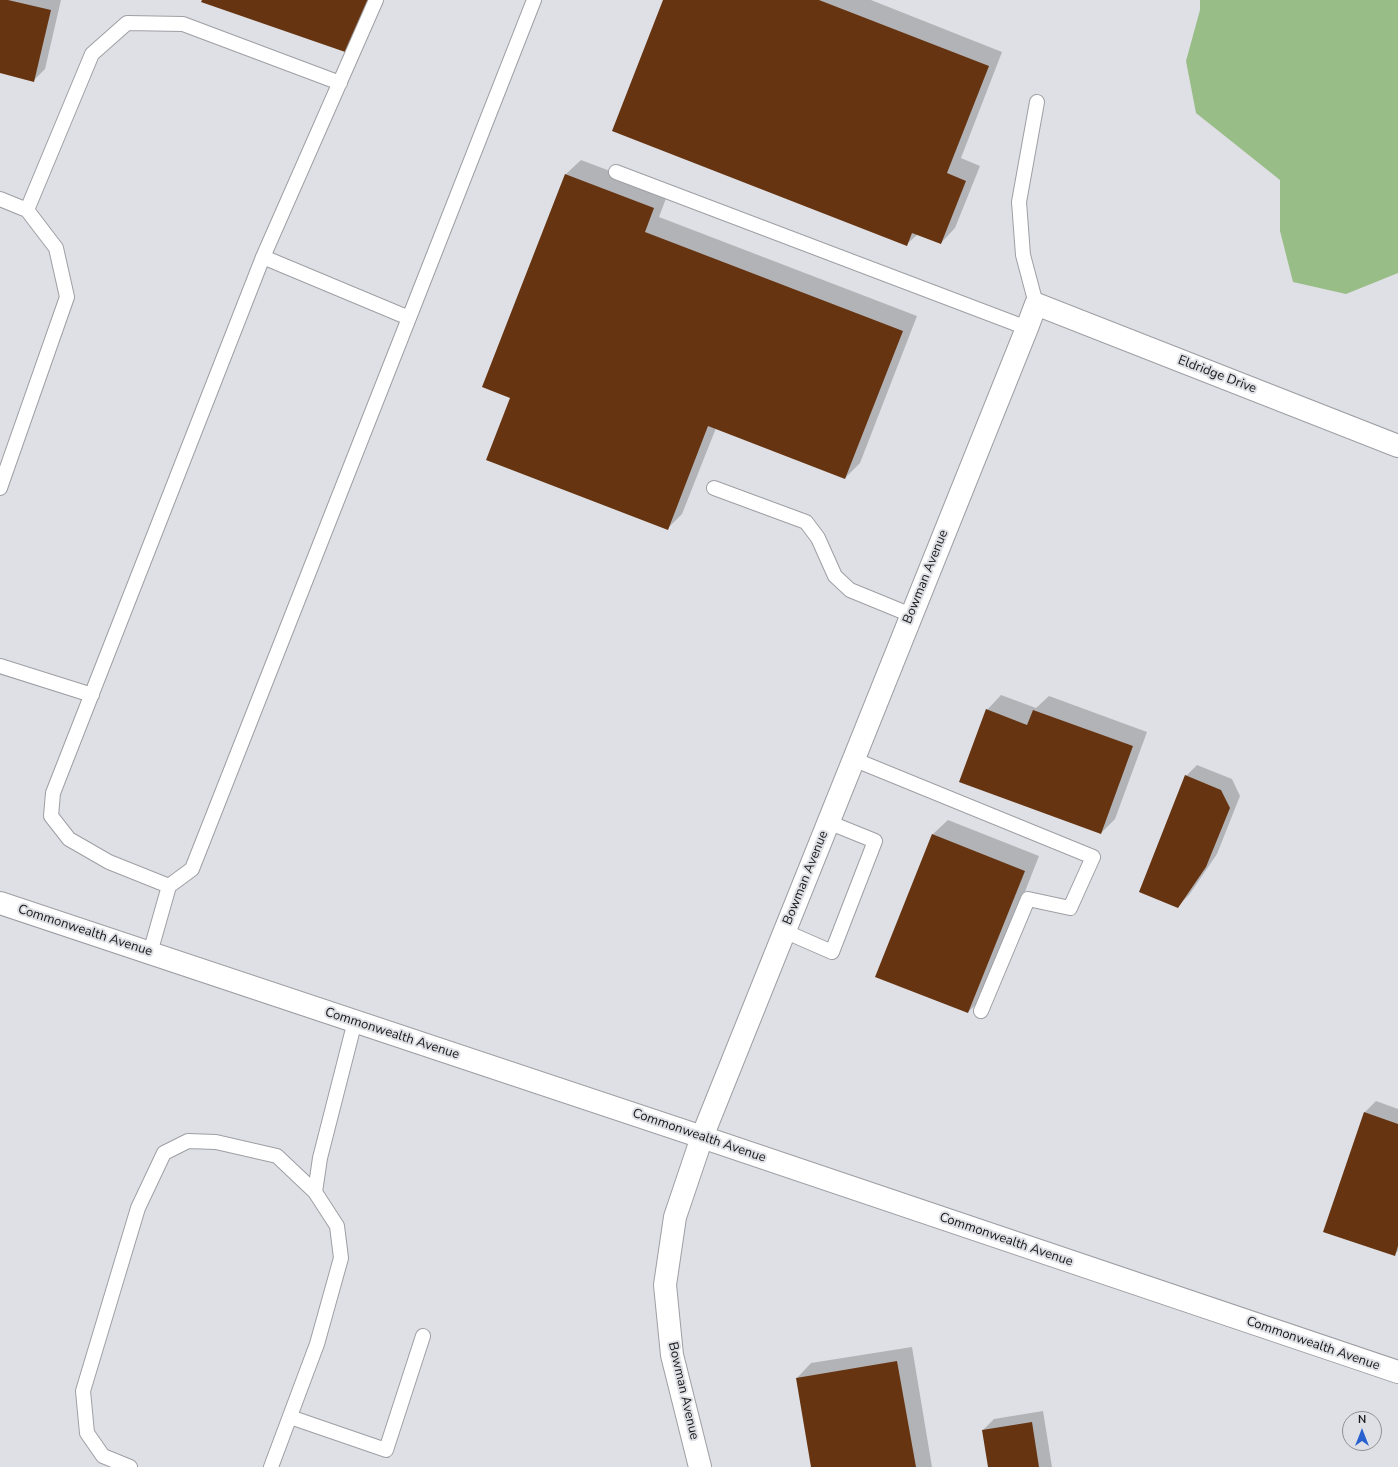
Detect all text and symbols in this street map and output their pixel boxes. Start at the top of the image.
street label: Eldridge Drive [1176,353,1258,397]
street label: Bowman Avenue [900,528,952,626]
street label: Bowman Avenue [780,829,832,927]
street label: Commonwealth Avenue [16,902,154,960]
street label: Commonwealth Avenue [323,1005,461,1063]
street label: Commonwealth Avenue [630,1106,768,1166]
street label: Commonwealth Avenue [937,1210,1075,1270]
street label: Commonwealth Avenue [1244,1314,1382,1374]
street label: Bowman Avenue [664,1341,702,1441]
north arrow [1342,1411,1382,1451]
text: N [1358,1412,1366,1427]

